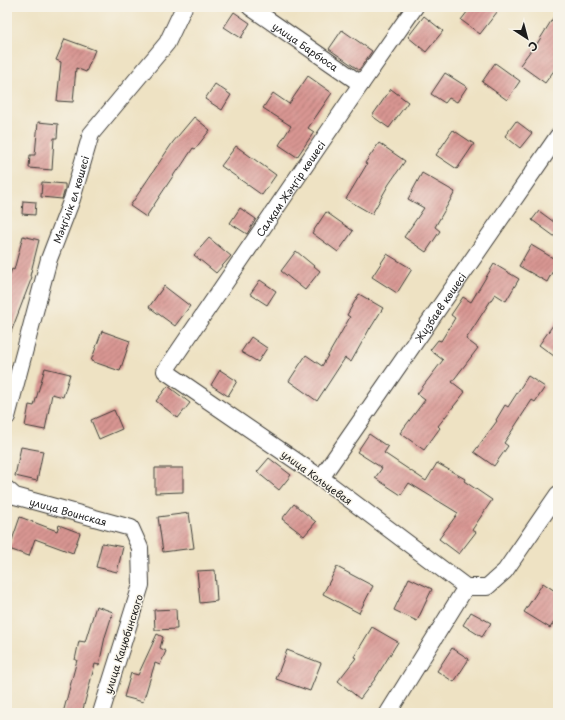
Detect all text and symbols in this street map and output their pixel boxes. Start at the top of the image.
street label: улица Барбюса [270,18,342,74]
north arrow [507,18,547,58]
text: С [525,37,542,56]
street label: Салқам Жәңгір көшесі [252,137,328,239]
street label: Мәңгілік ел көшесі [48,154,92,245]
street label: Жүзбаев көшесі [410,269,469,345]
street label: улица Кольцевая [278,446,356,508]
street label: улица Воинская [28,493,109,529]
street label: улица Кацюбинского [100,592,146,696]

